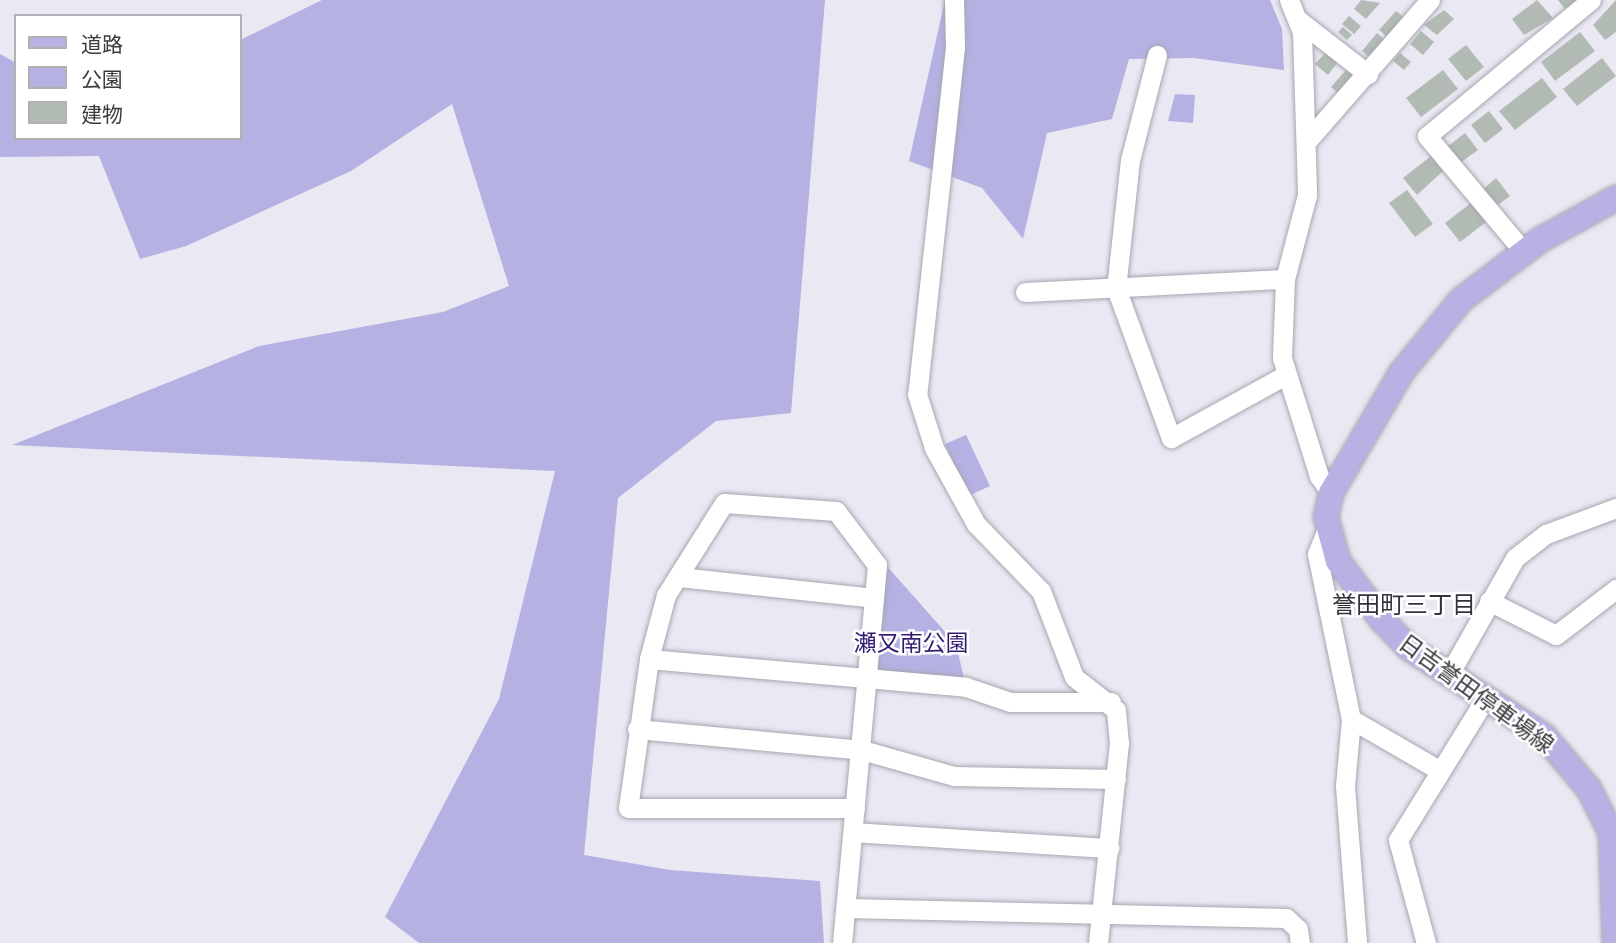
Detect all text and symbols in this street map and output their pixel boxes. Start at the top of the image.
legend [14,14,242,140]
text: 道路 [81,31,123,56]
text: 公園 [81,66,123,91]
text: 建物 [81,101,123,126]
district label: 誉田町三丁目 [1332,590,1476,618]
park label: 瀬又南公園 [854,628,968,656]
street label: 日吉誉田停車場線 [1394,628,1560,758]

